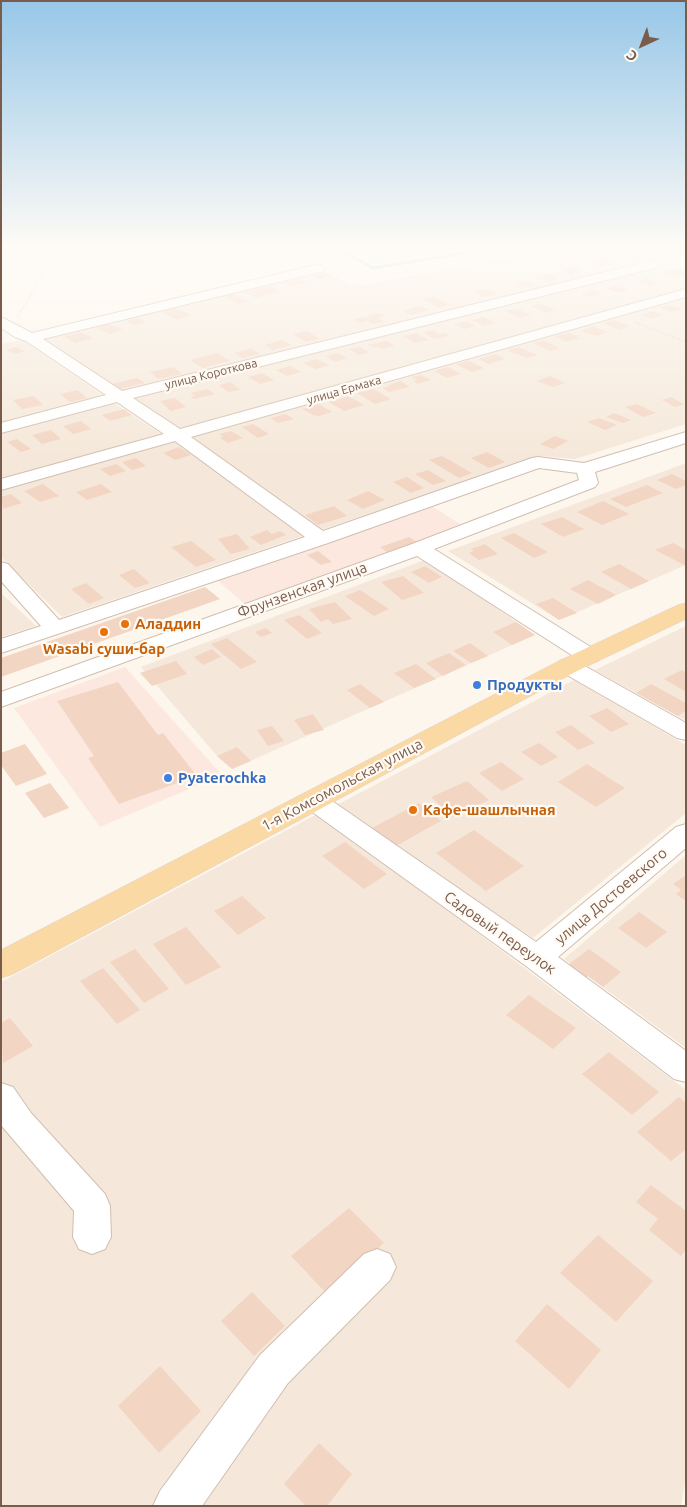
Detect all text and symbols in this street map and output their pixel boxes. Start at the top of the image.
north arrow [617,20,667,70]
text: С [623,47,641,65]
street label: улица Короткова [163,356,259,392]
street label: улица Ермака [305,373,383,407]
street label: Фрунзенская улица [235,558,369,622]
place label: Аладдин [135,615,201,633]
marker: Аладдин [119,618,131,630]
marker: Wasabi суши-бар [98,626,110,638]
place label: Wasabi суши-бар [43,640,165,658]
place label: Продукты [487,676,562,694]
marker: Продукты [471,679,483,691]
street label: 1-я Комсомольская улица [258,735,426,835]
place label: Pyaterochka [178,769,266,787]
marker: Pyaterochka [162,772,174,784]
place label: Кафе-шашлычная [423,801,556,819]
marker: Кафе-шашлычная [407,804,419,816]
street label: улица Достоевского [551,844,671,948]
street label: Садовый переулок [441,888,559,978]

